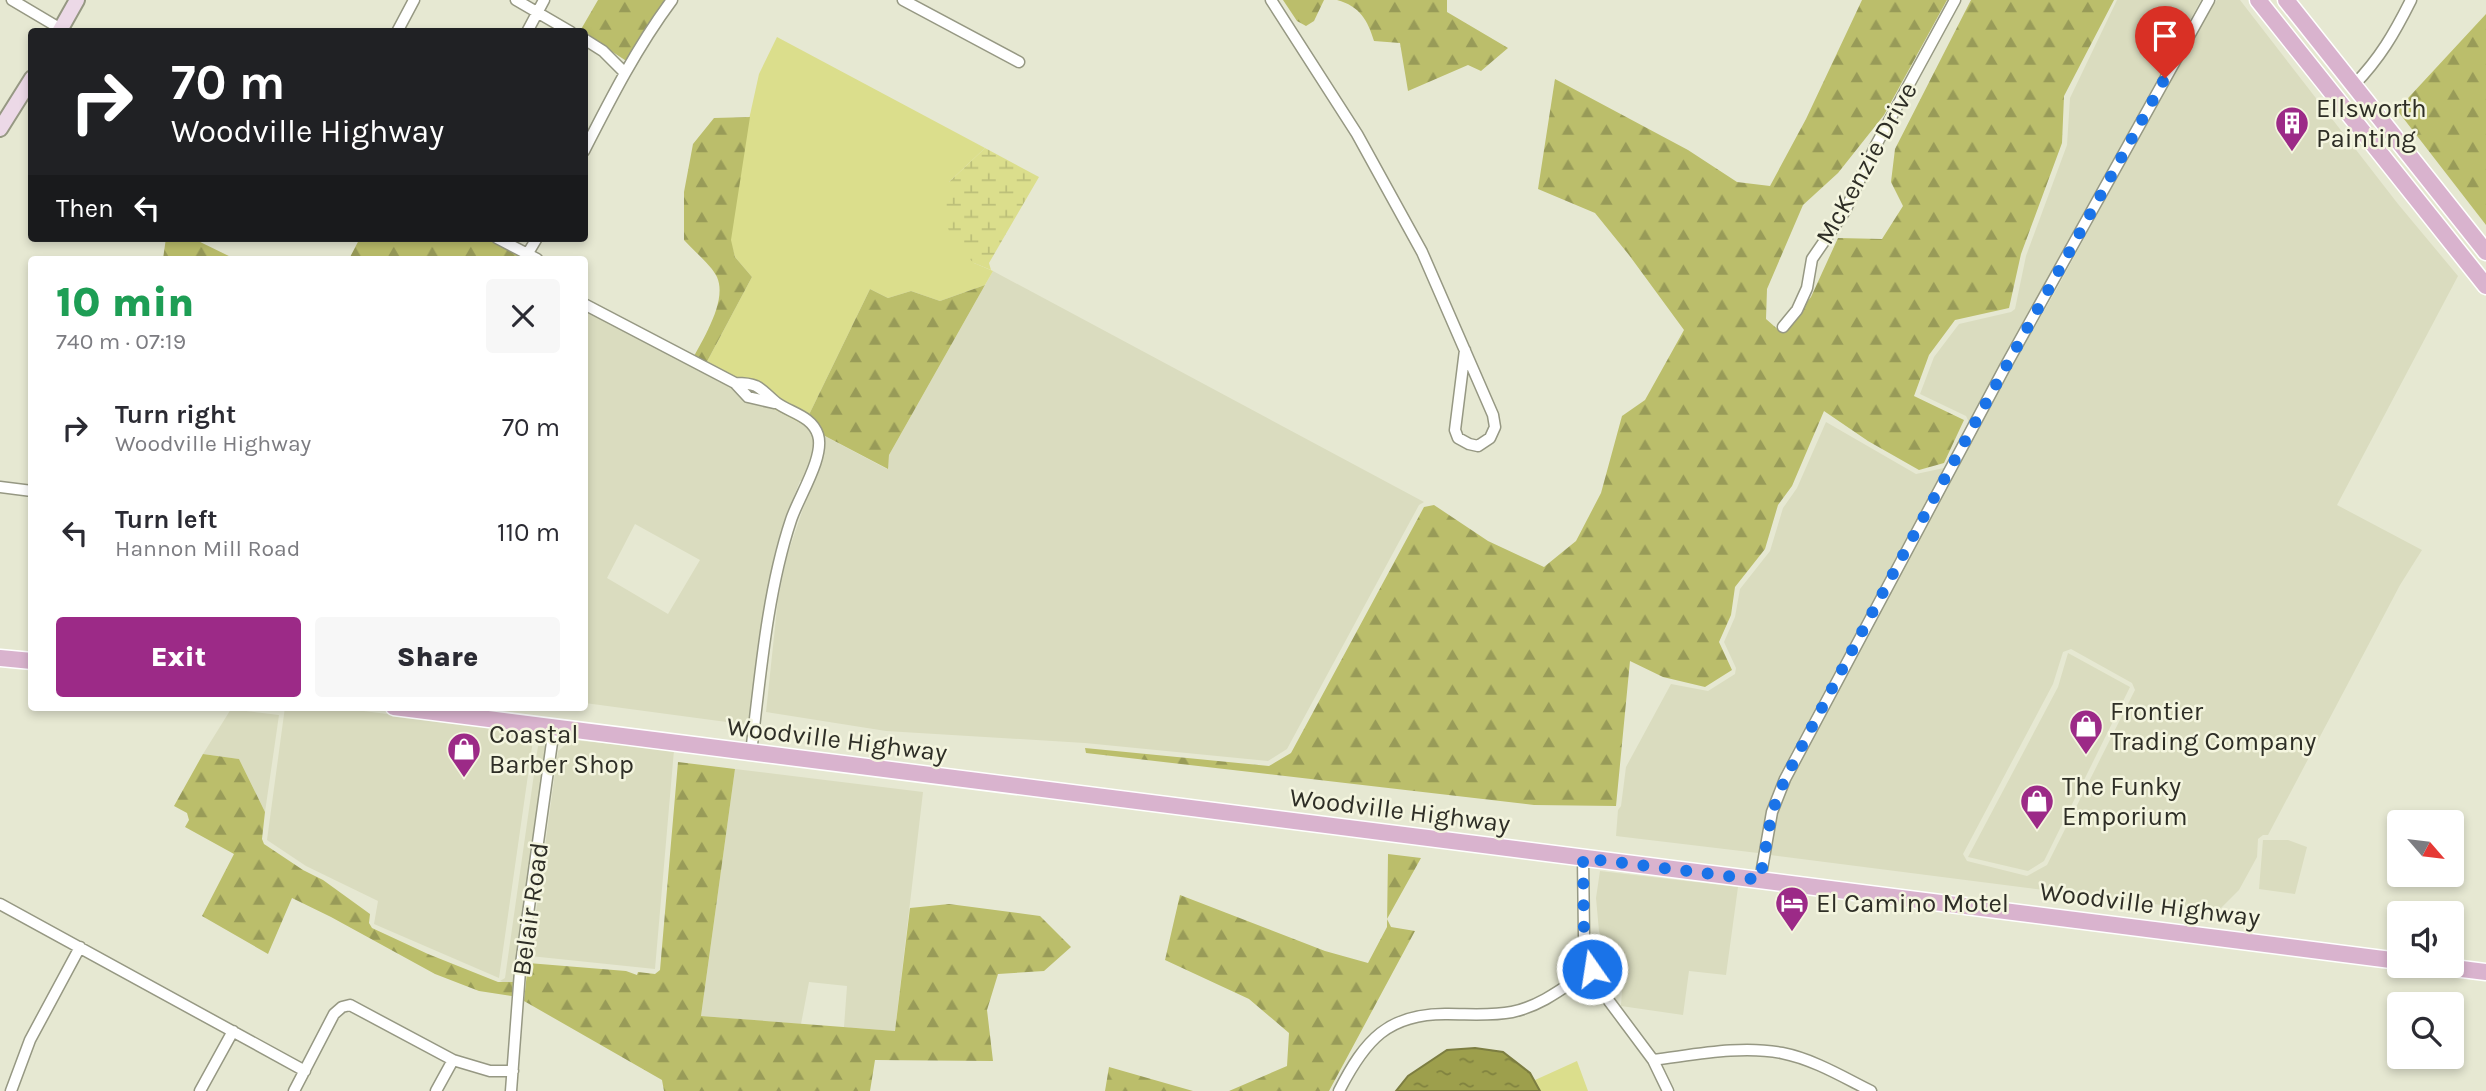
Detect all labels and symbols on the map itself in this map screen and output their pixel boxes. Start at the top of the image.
pin [2135,6,2195,78]
street label: McKenzie Drive [1809,77,1924,250]
place label: Ellsworth Painting [2316,93,2427,154]
building icon: Ellsworth Painting [2273,104,2311,153]
place label: Frontier Trading Company [2110,696,2316,757]
shop icon: Frontier Trading Company [2067,707,2105,756]
street label: Woodville Highway [725,711,949,768]
place label: Coastal Barber Shop [489,719,634,780]
shop icon: Coastal Barber Shop [445,730,483,779]
place label: The Funky Emporium [2062,771,2188,832]
street label: Woodville Highway [1288,782,1512,839]
shop icon: The Funky Emporium [2018,782,2056,831]
north arrow [2387,810,2464,887]
street label: Belair Road [506,840,555,978]
street label: Woodville Highway [2038,876,2262,933]
hotel icon: El Camino Motel [1773,884,1811,933]
place label: El Camino Motel [1816,888,2009,919]
position arrow [1555,932,1629,1006]

